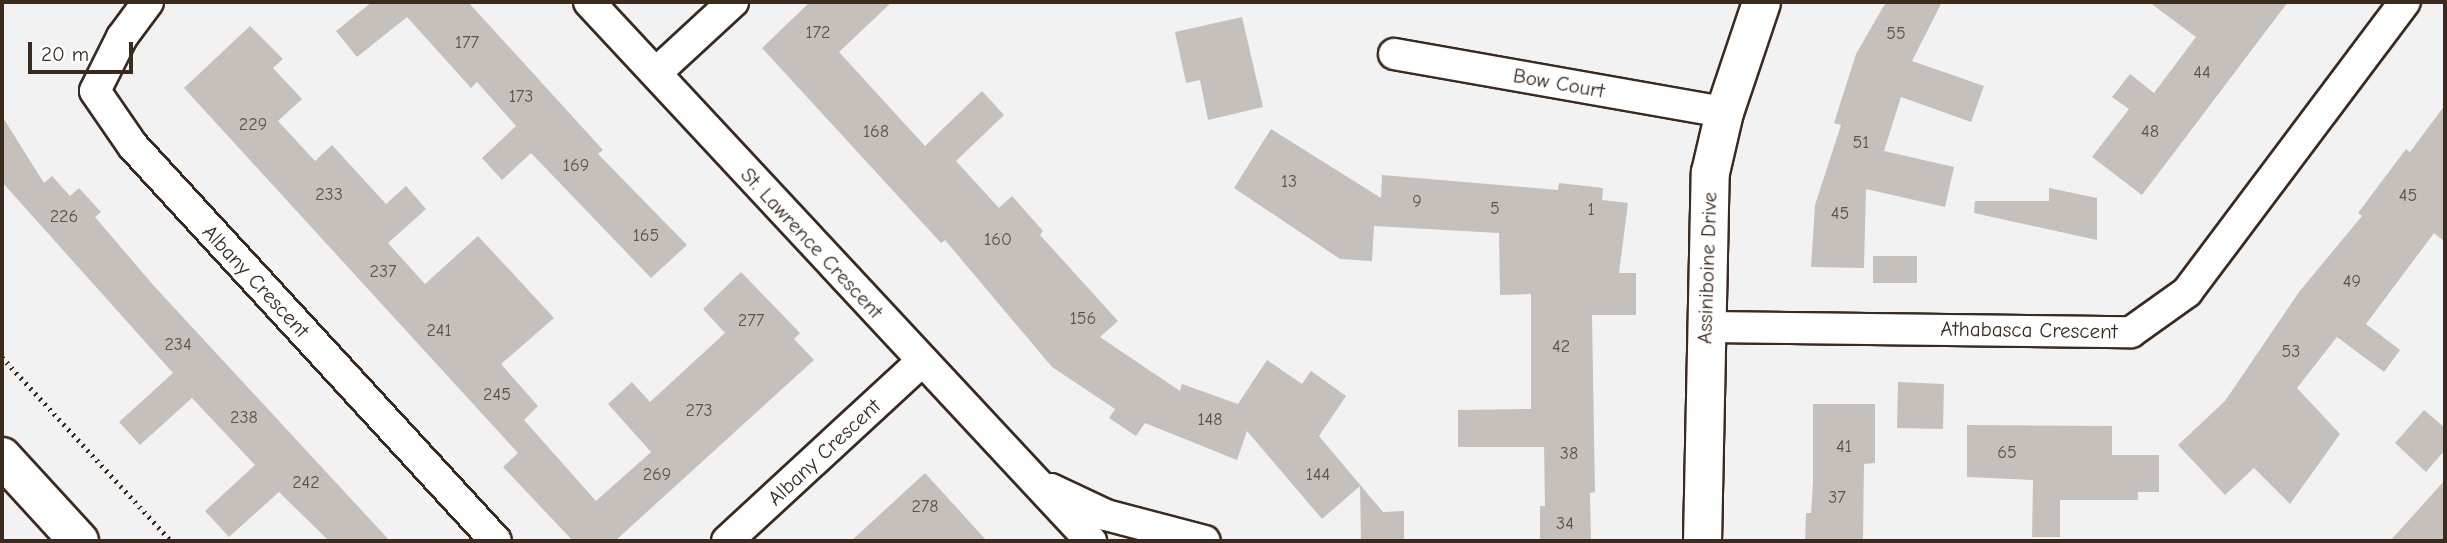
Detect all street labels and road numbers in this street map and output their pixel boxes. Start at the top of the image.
street label: Bow Court [1511,63,1607,103]
street label: St. Lawrence Crescent [735,162,889,324]
street label: Assiniboine Drive [1692,191,1722,345]
street label: Albany Crescent [197,219,315,343]
street label: Athabasca Crescent [1940,316,2118,344]
street label: Albany Crescent [762,393,886,511]

